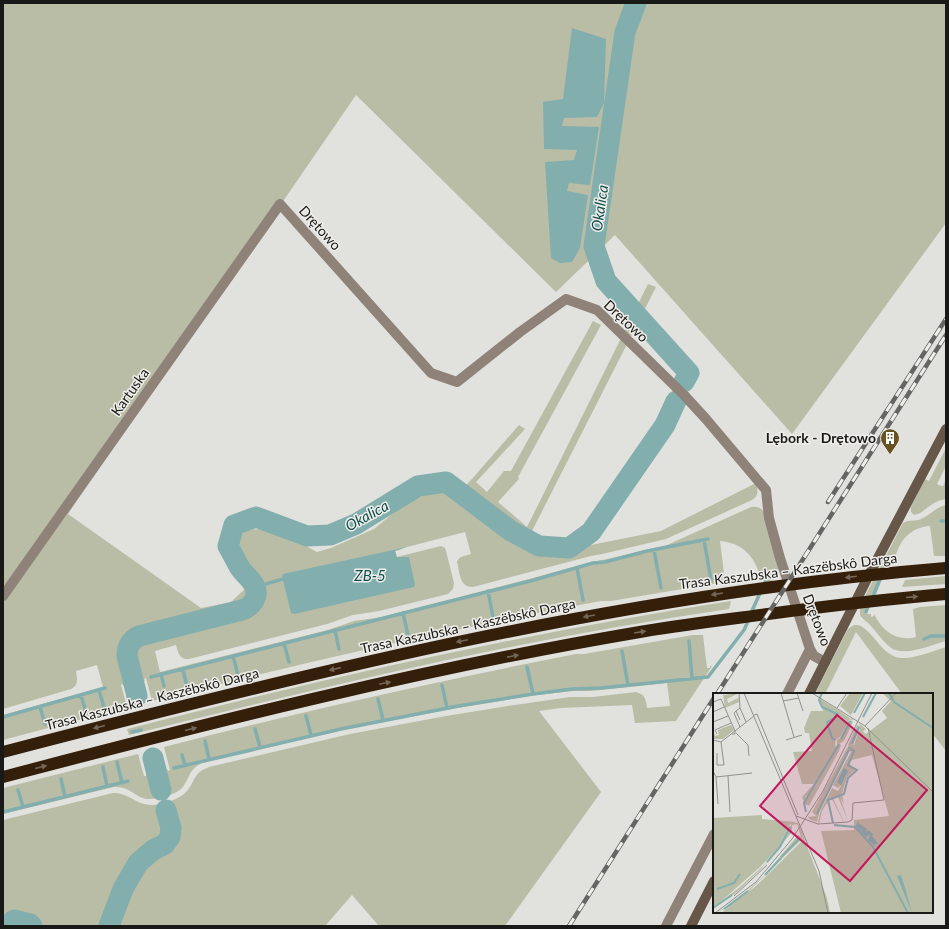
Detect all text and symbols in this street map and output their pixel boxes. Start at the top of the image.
water label: Okalica [587,183,611,232]
street label: Drętowo [296,202,345,254]
street label: Drętowo [601,296,652,345]
street label: Kartuska [107,365,152,419]
building icon: Lębork - Drętowo [879,427,901,455]
place label: Lębork - Drętowo [766,429,876,446]
water label: Okalica [342,496,392,534]
street label: Trasa Kaszubska – Kaszëbskô Darga [678,549,898,592]
water label: ZB-5 [353,566,386,584]
one-way arrow [845,574,857,580]
one-way arrow [711,591,723,597]
street label: Drętowo [800,591,835,648]
street label: Trasa Kaszubska – Kaszëbskô Darga [359,594,577,657]
one-way arrow [906,594,918,600]
one-way arrow [583,613,595,619]
one-way arrow [634,629,646,635]
one-way arrow [455,639,468,645]
one-way arrow [506,652,519,658]
street label: Trasa Kaszubska – Kaszëbskô Darga [43,664,260,733]
one-way arrow [328,667,341,673]
one-way arrow [379,679,392,685]
inset map [713,693,933,913]
one-way arrow [93,724,106,730]
one-way arrow [185,725,197,731]
one-way arrow [35,764,47,770]

